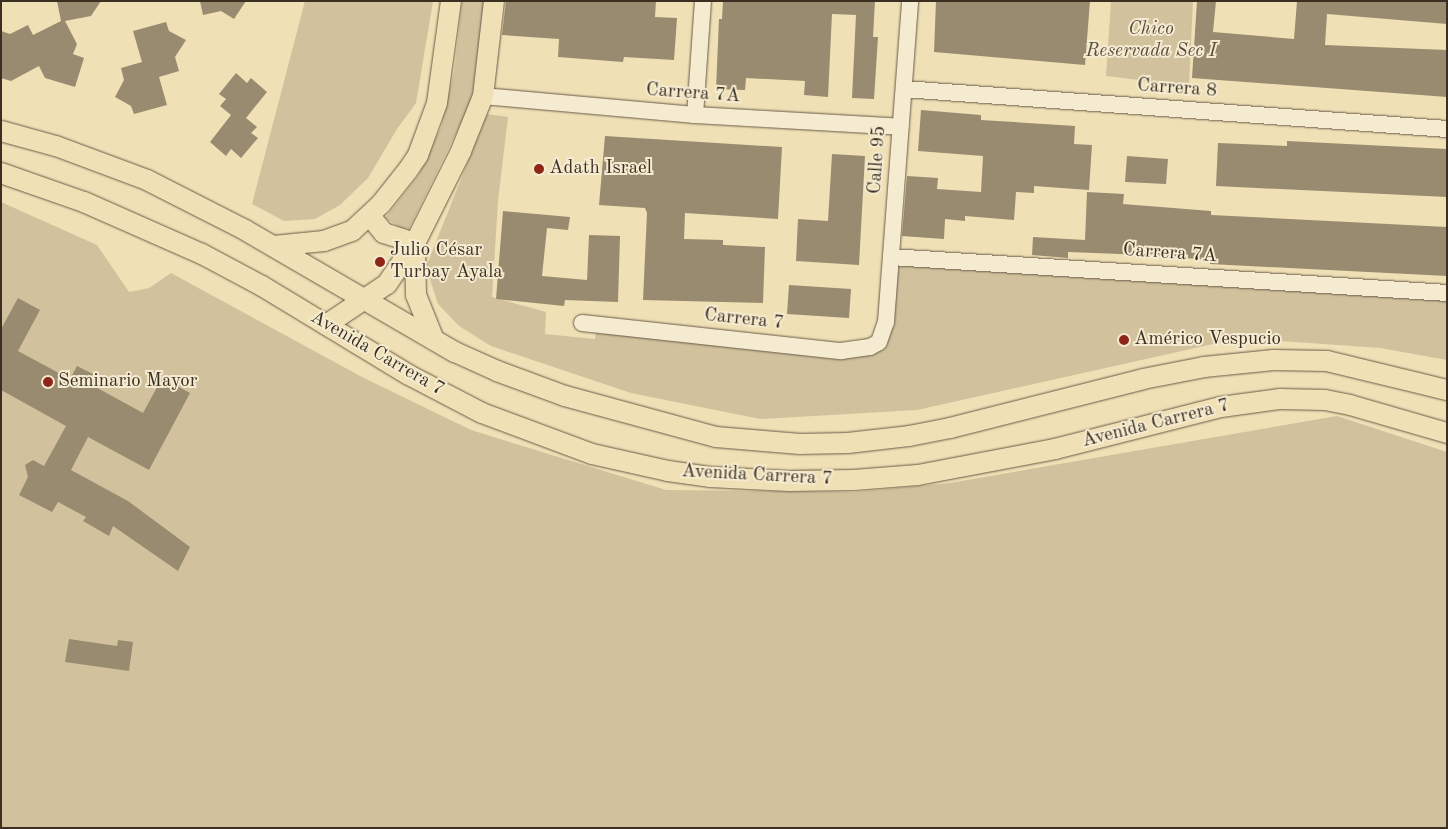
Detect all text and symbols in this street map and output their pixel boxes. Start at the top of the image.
park label: Chico Reservada Sec I [1086,19,1216,63]
street label: Carrera 8 [1136,75,1218,103]
street label: Carrera 7A [645,79,741,109]
street label: Calle 95 [864,125,892,195]
place label: Adath Israel [549,158,652,180]
marker: Adath Israel [533,163,545,175]
street label: Carrera 7A [1122,239,1218,269]
place label: Julio César Turbay Ayala [390,240,503,284]
marker: Julio César Turbay Ayala [374,256,386,268]
street label: Carrera 7 [703,304,785,336]
street label: Avenida Carrera 7 [306,306,448,402]
place label: Américo Vespucio [1134,329,1281,351]
marker: Américo Vespucio [1118,334,1130,346]
place label: Seminario Mayor [58,371,197,393]
marker: Seminario Mayor [42,376,54,388]
street label: Avenida Carrera 7 [1080,395,1232,453]
street label: Avenida Carrera 7 [681,461,833,491]

